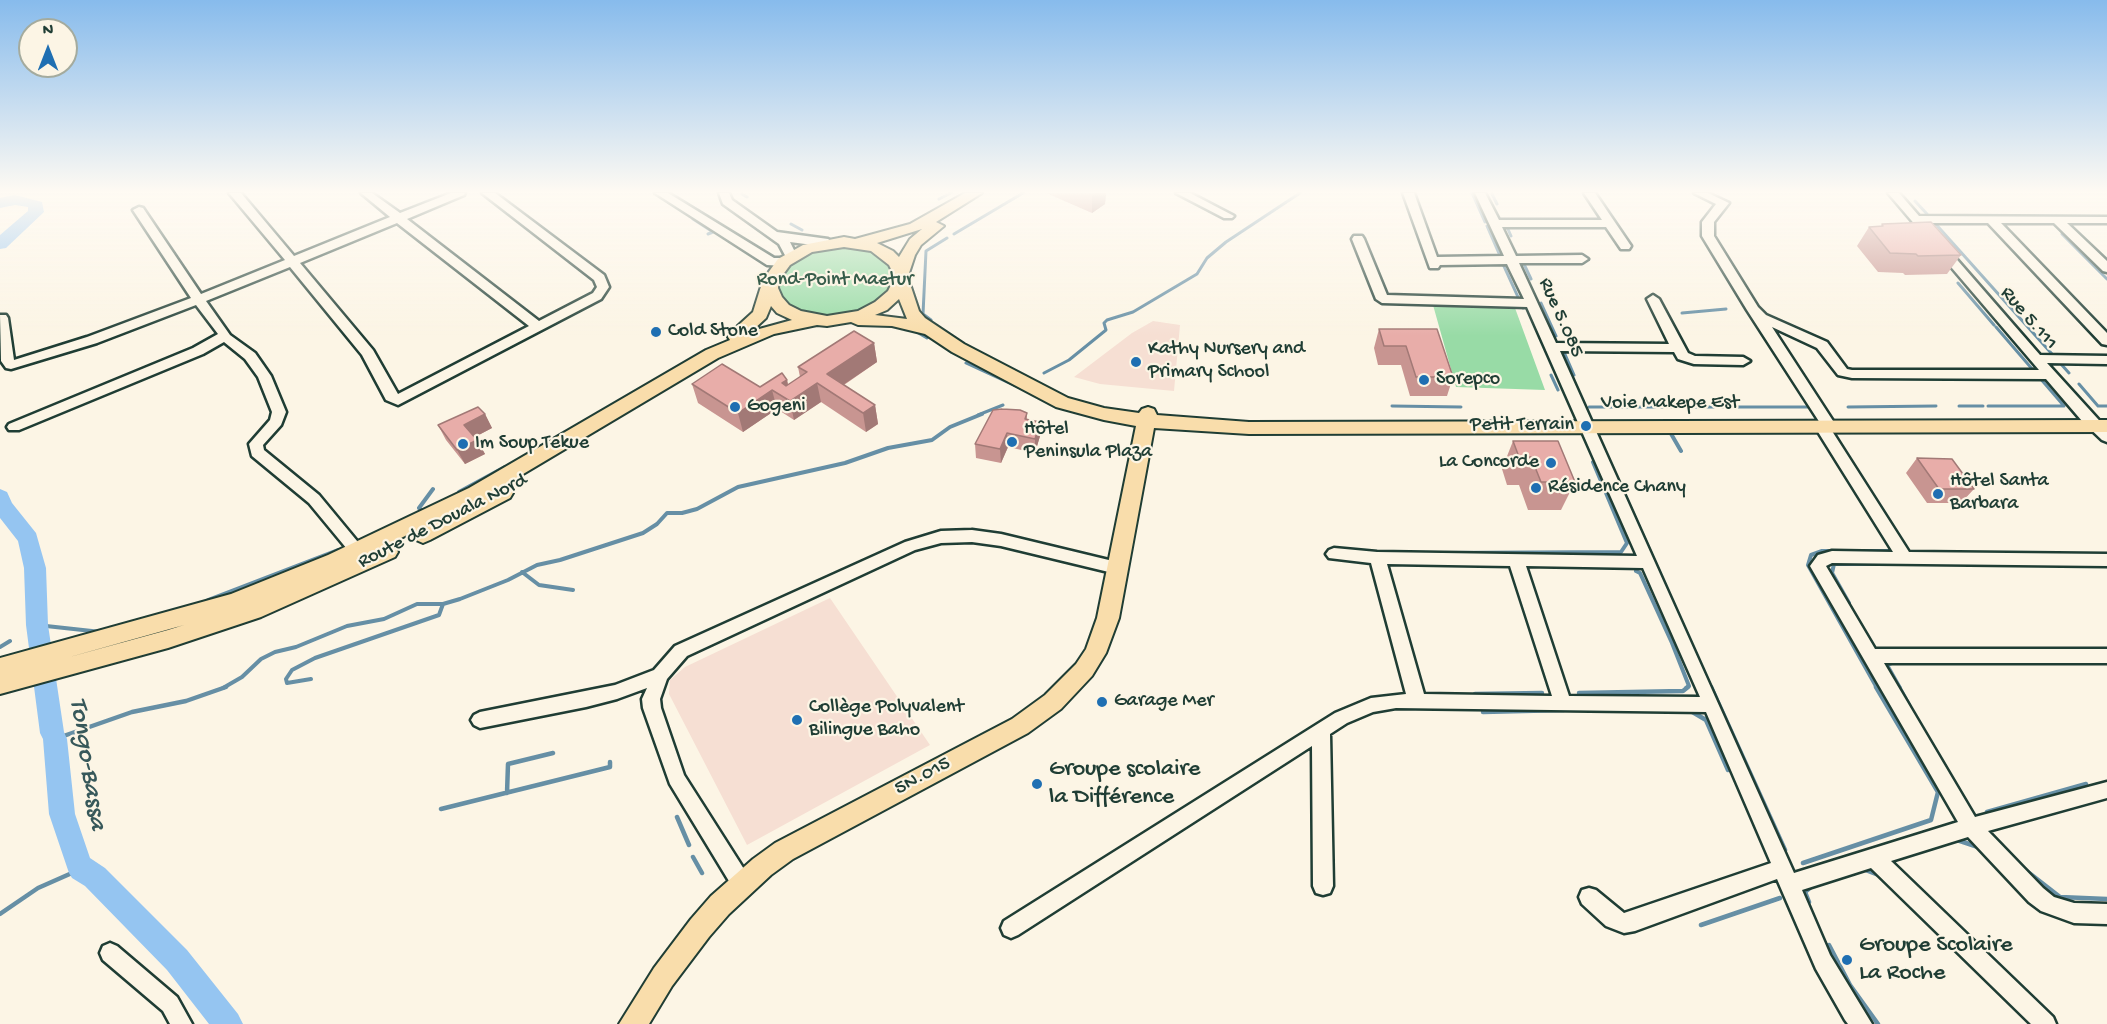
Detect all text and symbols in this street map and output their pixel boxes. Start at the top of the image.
north arrow [18,18,78,78]
text: N [43,22,53,41]
park label: Rond-Point Maetur [757,269,913,293]
street label: Rue 5.085 [1532,274,1588,362]
street label: Rue 5.111 [1994,282,2062,356]
place label: Cold Stone [668,320,758,344]
marker: Cold Stone [649,325,663,339]
place label: Kathy Nursery and Primary School [1148,338,1305,385]
marker: Kathy Nursery and Primary School [1129,355,1143,369]
place label: Sorepco [1436,368,1500,392]
marker: Sorepco [1417,373,1431,387]
street label: Voie Makepe Est [1601,392,1739,416]
place label: Gogeni [747,395,806,419]
marker: Gogeni [728,400,742,414]
place label: Petit Terrain [1470,414,1574,438]
place label: Hôtel Peninsula Plaza [1024,418,1152,465]
marker: Petit Terrain [1579,419,1593,433]
place label: Im Soup Tekue [475,432,589,456]
marker: Hôtel Peninsula Plaza [1005,435,1019,449]
marker: Im Soup Tekue [456,437,470,451]
place label: La Concorde [1439,451,1539,475]
marker: La Concorde [1544,456,1558,470]
street label: Route de Douala Nord [354,469,532,575]
place label: Hôtel Santa Barbara [1950,470,2049,517]
place label: Résidence Chany [1548,476,1686,500]
marker: Résidence Chany [1529,481,1543,495]
marker: Hôtel Santa Barbara [1931,487,1945,501]
place label: Garage Mer [1114,690,1214,714]
marker: Garage Mer [1095,695,1109,709]
water label: Tongo-Bassa [60,696,112,832]
place label: Collège Polyvalent Bilingue Baho [809,696,964,743]
marker: Collège Polyvalent Bilingue Baho [790,713,804,727]
street label: 5N.015 [891,752,955,802]
place label: Groupe scolaire la Différence [1049,756,1200,812]
marker: Groupe scolaire la Différence [1030,777,1044,791]
place label: Groupe Scolaire La Roche [1859,932,2013,988]
marker: Groupe Scolaire La Roche [1840,953,1854,967]

